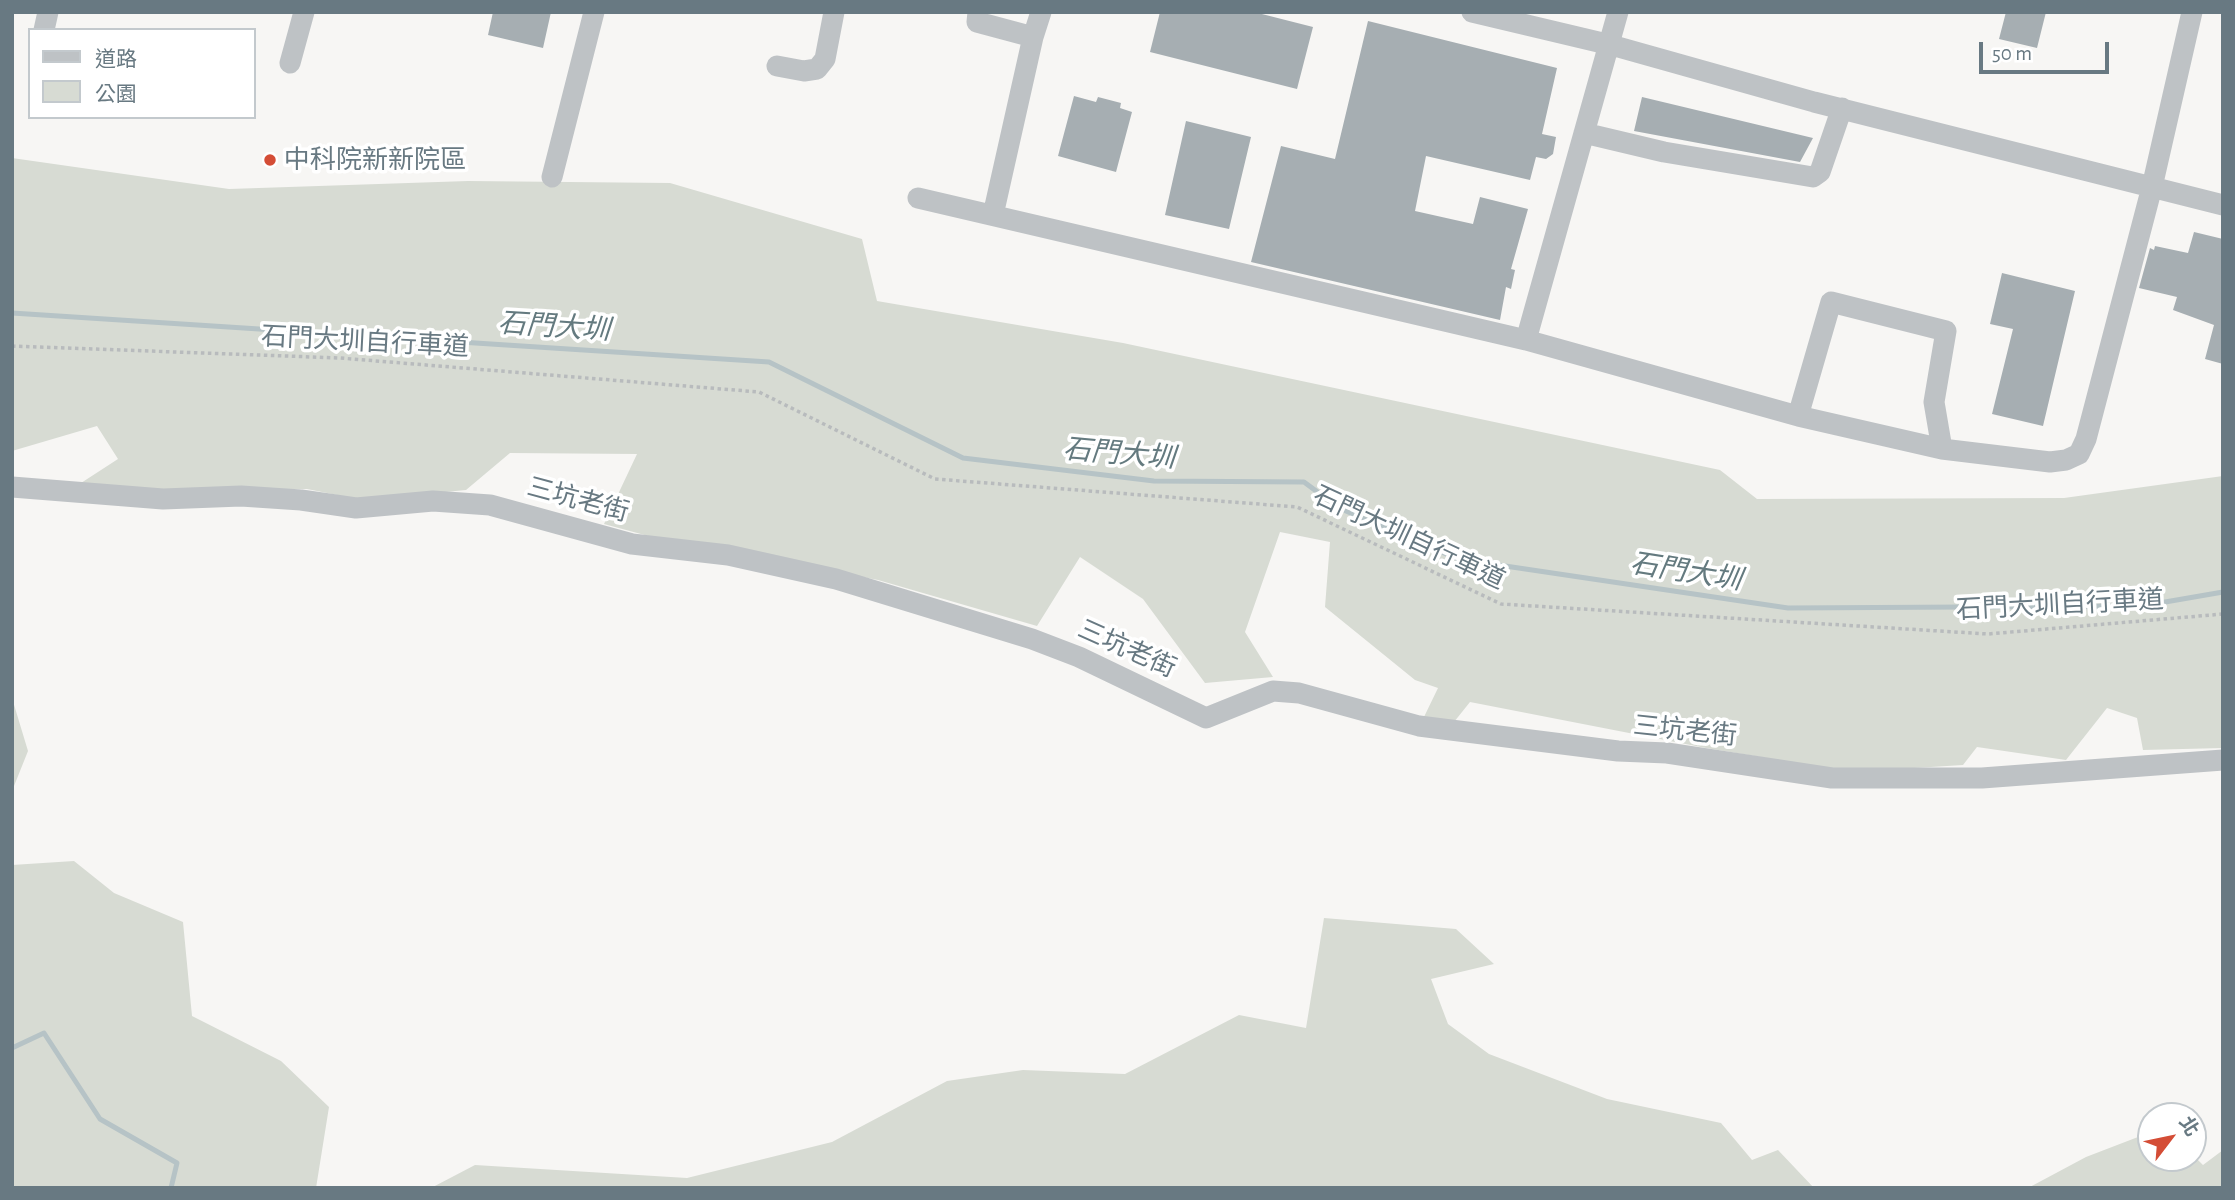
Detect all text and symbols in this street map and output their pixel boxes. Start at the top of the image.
legend [28,28,256,119]
scale bar [1983,28,2112,72]
text: 50 m [1992,43,2032,64]
text: 道路 [95,49,137,70]
text: 公園 [95,84,137,105]
place label: 中科院新新院區 [284,144,466,176]
marker: 中科院新新院區 [262,152,278,168]
water label: 石門大圳 [497,306,611,348]
street label: 石門大圳自行車道 [260,321,470,363]
water label: 石門大圳 [1062,432,1176,476]
street label: 三坑老街 [524,471,632,529]
street label: 石門大圳自行車道 [1308,480,1510,596]
water label: 石門大圳 [1628,547,1744,597]
street label: 石門大圳自行車道 [1955,584,2165,626]
street label: 三坑老街 [1073,614,1181,684]
street label: 三坑老街 [1632,710,1738,752]
north arrow [2137,1102,2207,1172]
text: 北 [2175,1114,2202,1140]

